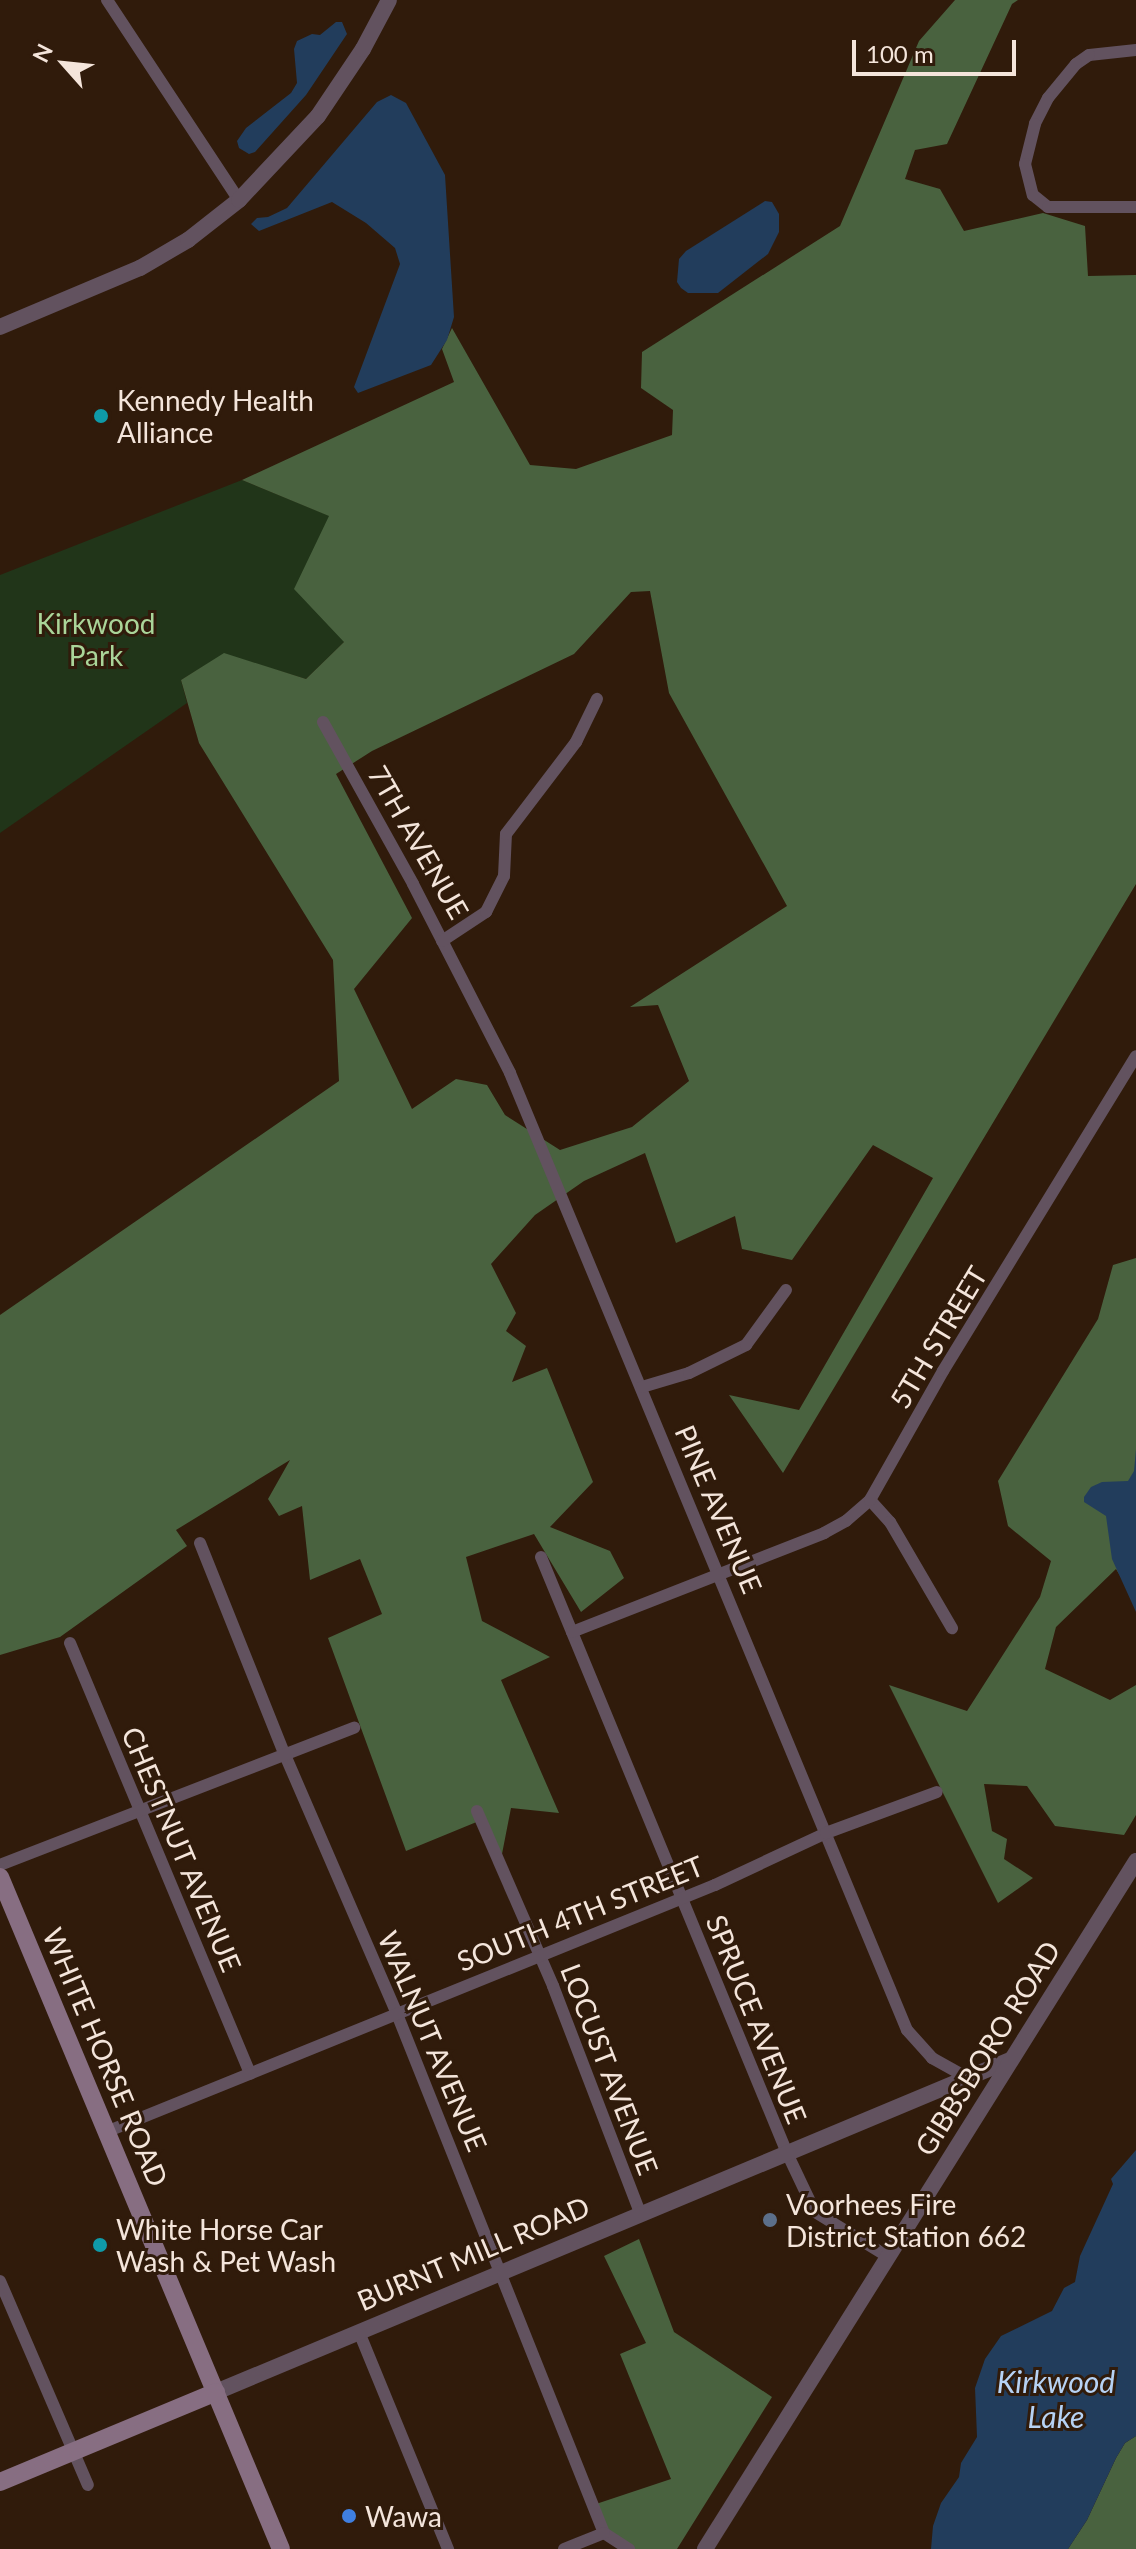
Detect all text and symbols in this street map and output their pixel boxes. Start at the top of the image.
north arrow [24,24,104,104]
scale bar [856,24,1020,74]
text: N [26,39,58,67]
text: 100 m [866,39,934,68]
place label: Kennedy Health Alliance [117,383,314,449]
marker: Kennedy Health Alliance [92,407,110,425]
park label: Kirkwood Park [37,606,155,672]
street label: 7TH AVENUE [361,759,477,925]
street label: 5TH STREET [883,1260,993,1414]
street label: PINE AVENUE [668,1420,770,1598]
street label: CHESTNUT AVENUE [115,1721,249,1977]
street label: SOUTH 4TH STREET [452,1848,708,1978]
street label: SPRUCE AVENUE [700,1909,814,2129]
street label: WHITE HORSE ROAD [36,1923,176,2191]
street label: WALNUT AVENUE [371,1925,495,2157]
street label: GIBBSBORO ROAD [907,1935,1067,2161]
street label: LOCUST AVENUE [554,1958,666,2180]
place label: Voorhees Fire District Station 662 [786,2187,1026,2253]
street label: BURNT MILL ROAD [351,2189,595,2317]
marker: Voorhees Fire District Station 662 [761,2211,779,2229]
place label: White Horse Car Wash & Pet Wash [116,2212,336,2278]
marker: White Horse Car Wash & Pet Wash [91,2236,109,2254]
water label: Kirkwood Lake [997,2363,1115,2434]
place label: Wawa [365,2499,442,2533]
marker: Wawa [340,2507,358,2525]

